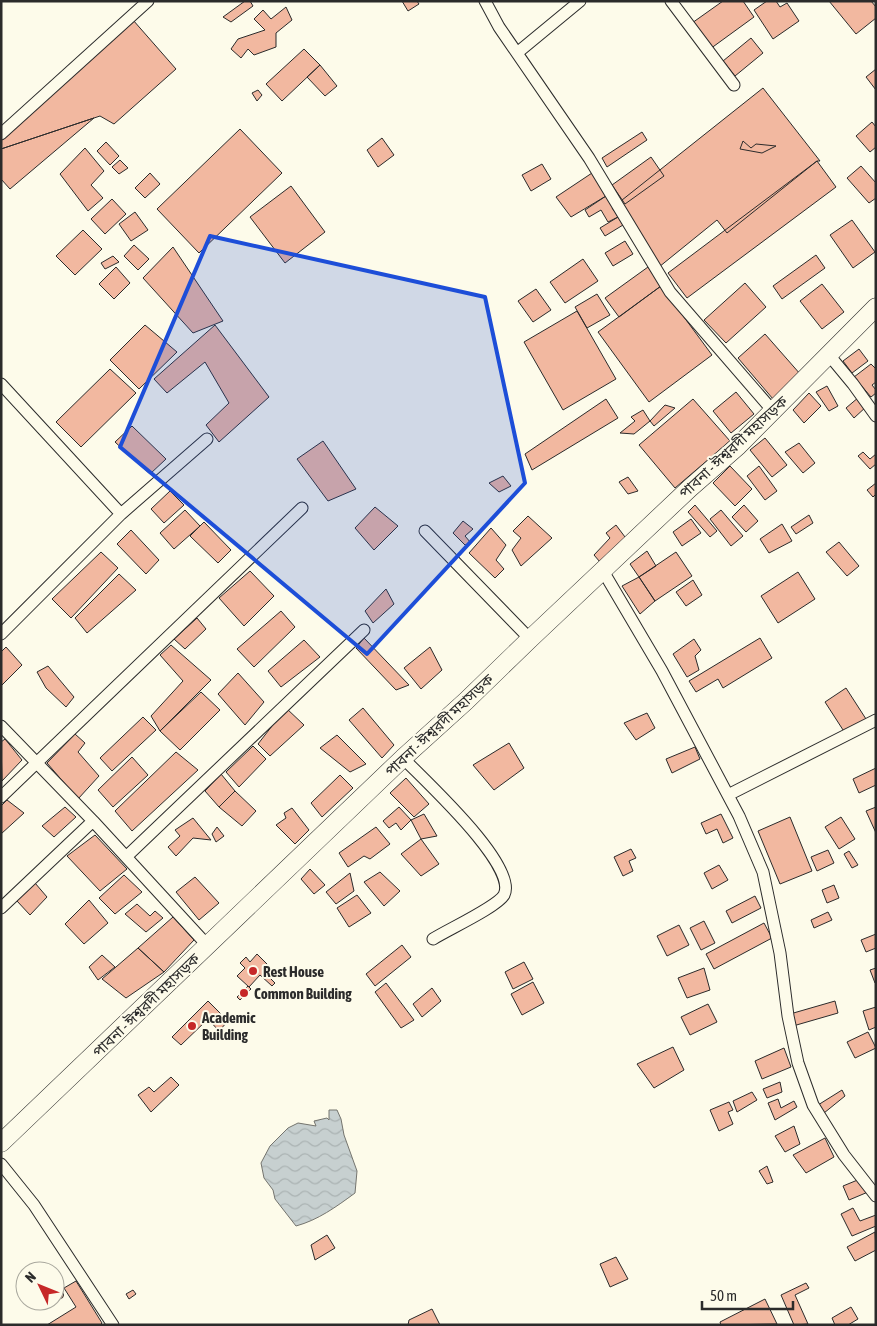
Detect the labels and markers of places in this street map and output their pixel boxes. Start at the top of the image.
place label: Rest House [263,963,324,980]
marker: Rest House [247,965,259,977]
place label: Common Building [254,985,352,1002]
marker: Common Building [238,987,250,999]
place label: Academic Building [201,1009,256,1043]
marker: Academic Building [186,1020,198,1032]

